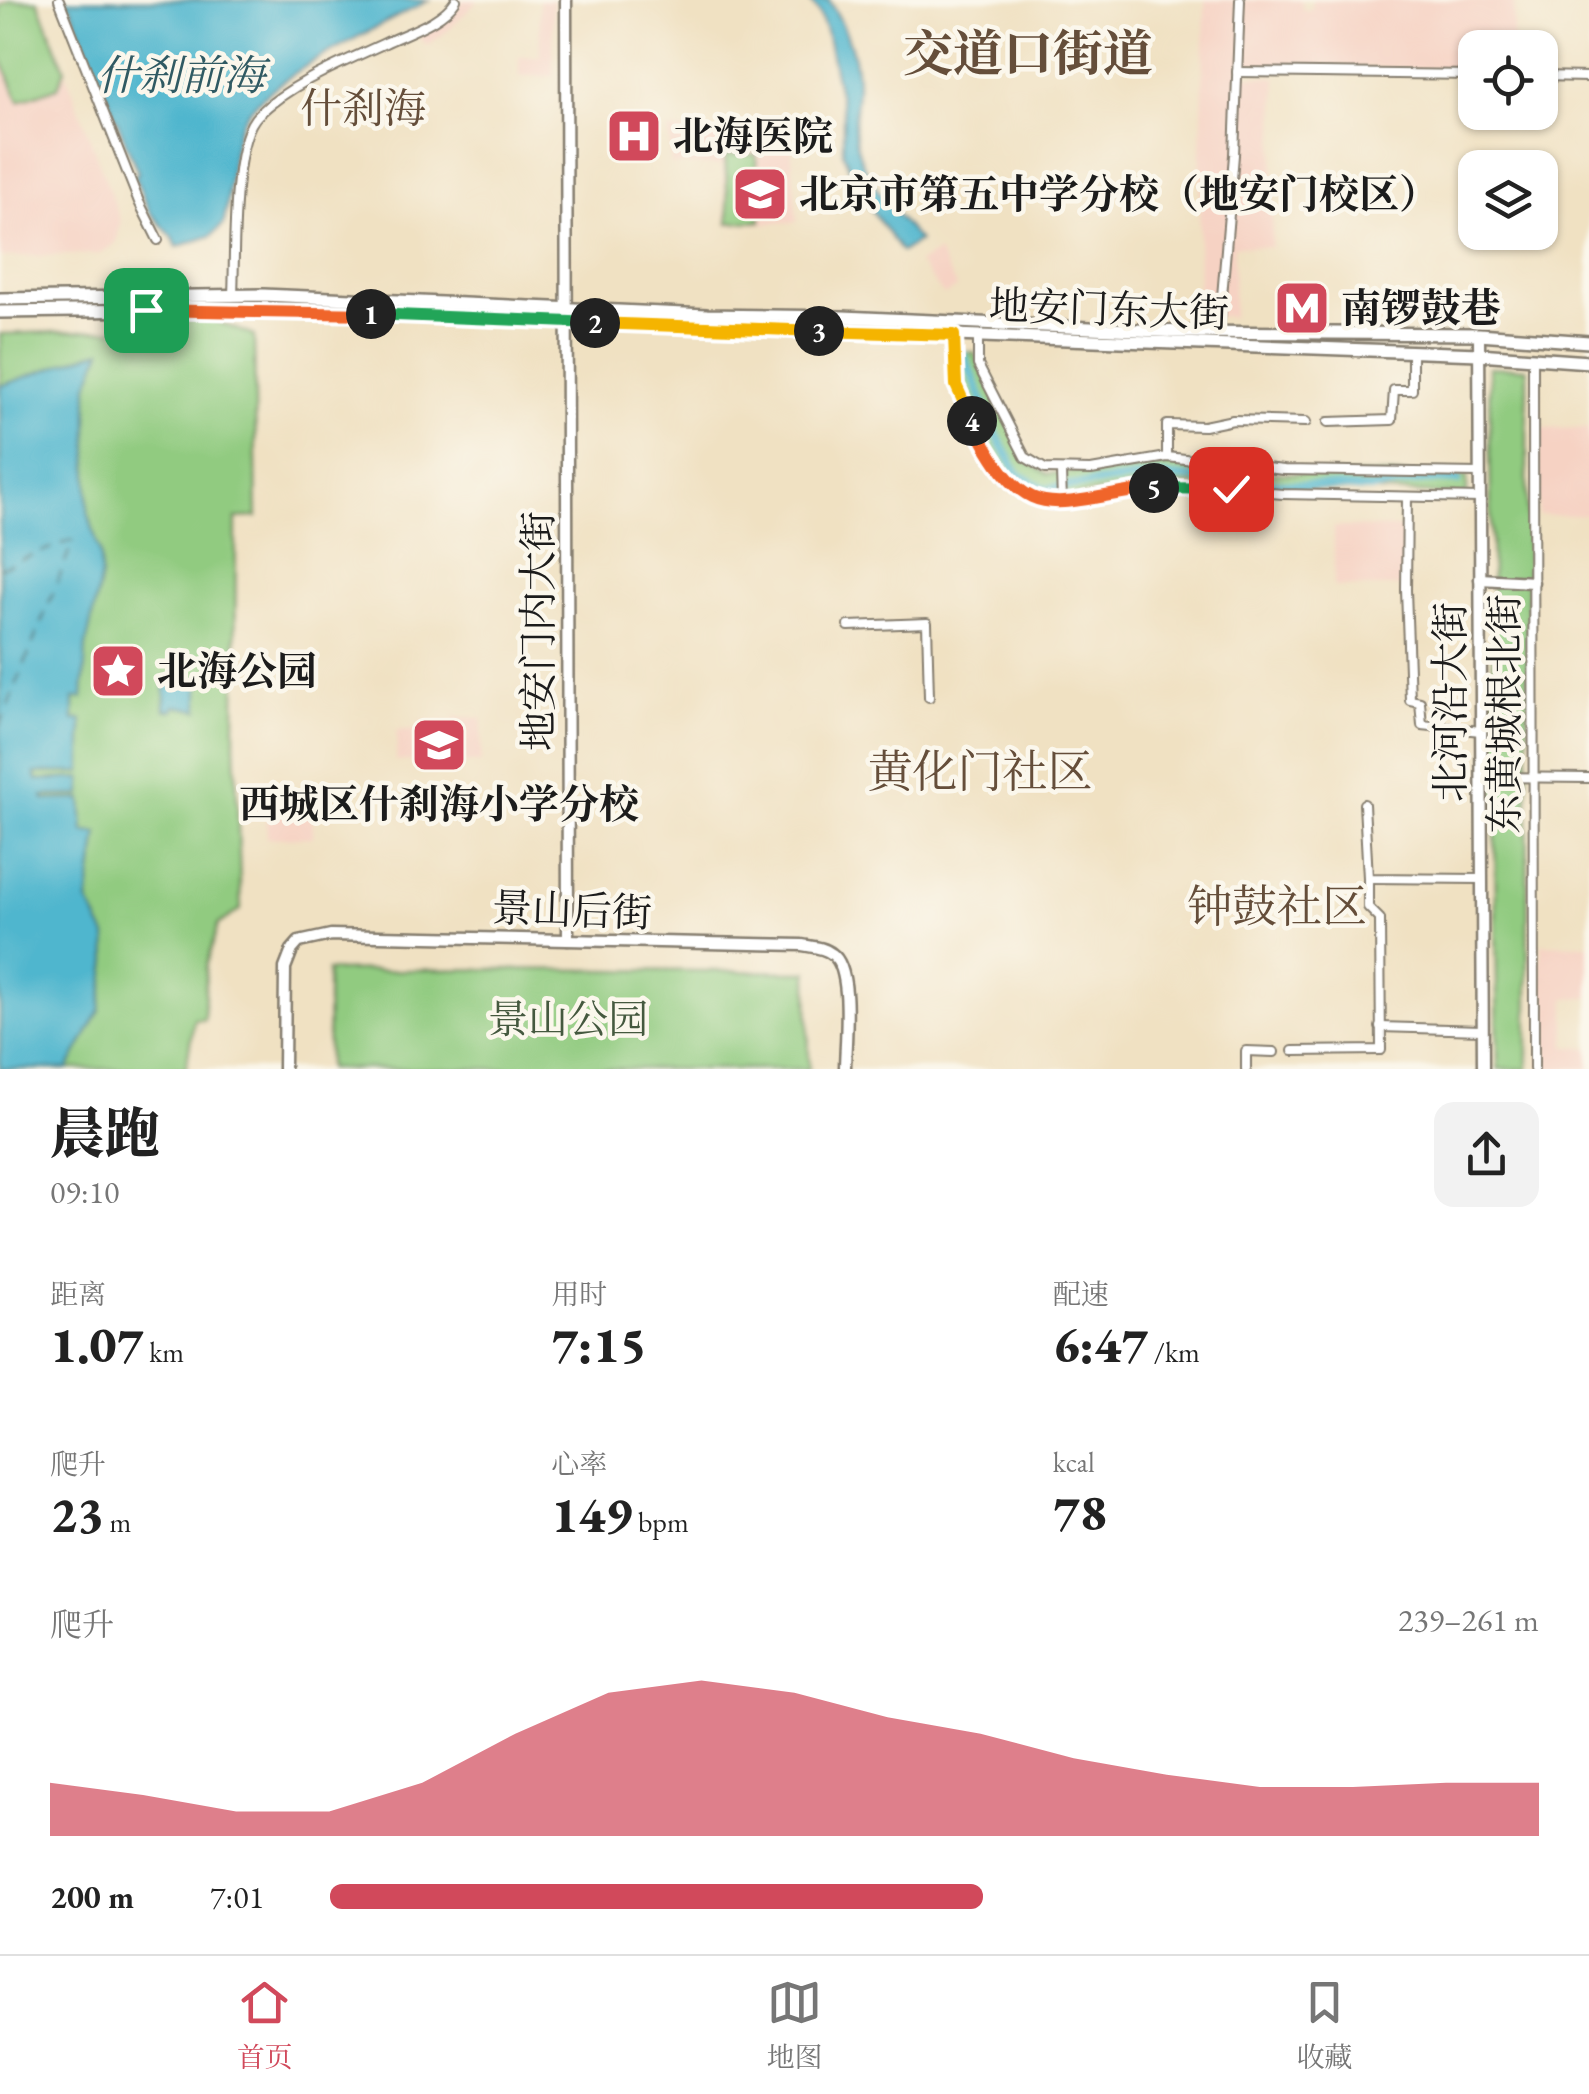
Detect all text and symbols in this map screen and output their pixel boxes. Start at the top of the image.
district label: 交道口街道 [903,21,1153,86]
map controls [1458,30,1558,250]
button: locate [1458,30,1558,130]
water label: 什刹前海 [97,48,271,103]
district label: 什刹海 [300,81,426,136]
hospital icon: 北海医院 [604,106,664,166]
place label: 北海医院 [673,110,833,162]
button: layers [1458,150,1558,250]
school or university icon: 北京市第五中学分校（地安门校区） [730,164,790,224]
place label: 北京市第五中学分校（地安门校区） [799,168,1439,220]
pin [104,268,189,353]
metro station icon: 南锣鼓巷 [1272,278,1332,338]
street label: 地安门东大街 [988,279,1230,339]
place label: 南锣鼓巷 [1341,282,1501,334]
icon: arrive [119,283,174,338]
pin: 1 [346,289,396,339]
text: 1 [364,296,378,332]
pin: 2 [570,298,620,348]
text: 2 [588,305,602,341]
pin: 3 [794,306,844,356]
text: 3 [812,313,826,349]
pin: 4 [947,396,997,446]
text: 4 [965,403,979,439]
pin [1189,447,1274,532]
icon: check [1204,462,1259,517]
pin: 5 [1129,463,1179,513]
text: 5 [1147,470,1161,506]
street label: 地安门内大街 [512,511,564,751]
street label: 东黄城根北街 [1478,594,1530,834]
street label: 北河沿大街 [1424,602,1476,802]
place icon: 北海公园 [88,641,148,701]
place label: 北海公园 [157,645,317,697]
school or university icon: 西城区什刹海小学分校 [409,715,469,775]
district label: 黄化门社区 [867,742,1093,800]
place label: 西城区什刹海小学分校 [239,778,639,830]
district label: 钟鼓社区 [1187,877,1367,935]
street label: 景山后街 [491,881,653,939]
park label: 景山公园 [488,993,648,1045]
text: 晨跑 [50,1098,160,1169]
button: share [1434,1102,1539,1207]
text: 09:10 [50,1171,119,1213]
text: 距离 [50,1276,106,1312]
text: 用时 [551,1276,607,1312]
text: 配速 [1053,1276,1109,1312]
text: 1.07 [50,1312,144,1377]
text: 7:15 [551,1312,647,1377]
text: 6:47 [1053,1312,1148,1377]
text: km [144,1334,184,1370]
text: /km [1148,1334,1200,1370]
text: kcal [1053,1444,1095,1480]
text: 爬升 [50,1446,106,1482]
text: 心率 [551,1446,607,1482]
text: 78 [1053,1480,1107,1545]
text: 23 [50,1482,104,1547]
text: 149 [551,1482,632,1547]
text: m [104,1504,131,1540]
text: bpm [632,1504,689,1540]
text: 239–261 m [1398,1599,1539,1641]
text: 爬升 [50,1604,114,1646]
text: 200 m [50,1876,134,1918]
text: 7:01 [210,1876,264,1918]
tab: 首页 [237,1975,293,2075]
tab: 地图 [766,1975,822,2075]
tab: 收藏 [1296,1975,1352,2075]

